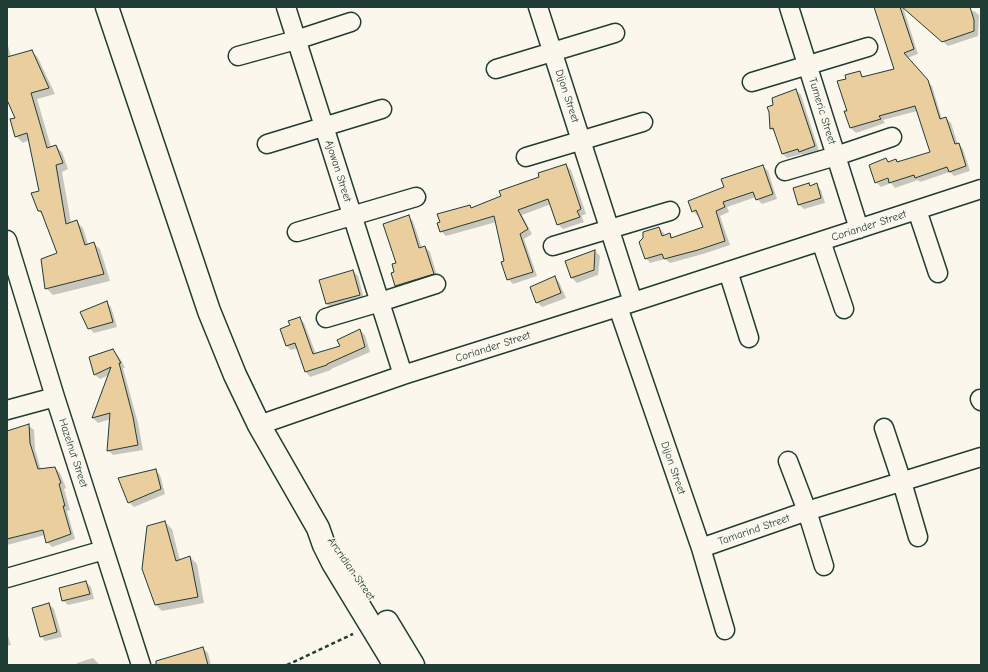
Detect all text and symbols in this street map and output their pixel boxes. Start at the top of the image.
street label: Dijon Street [552,68,582,124]
street label: Tumeric Street [806,76,838,146]
street label: Ajowan Street [322,138,354,204]
street label: Coriander Street [830,208,908,244]
street label: Coriander Street [454,329,532,365]
street label: Hazelnut Street [56,417,90,489]
street label: Dijon Street [658,440,688,496]
street label: Tamarind Street [716,512,792,548]
street label: Arcridian Street [324,535,378,603]

